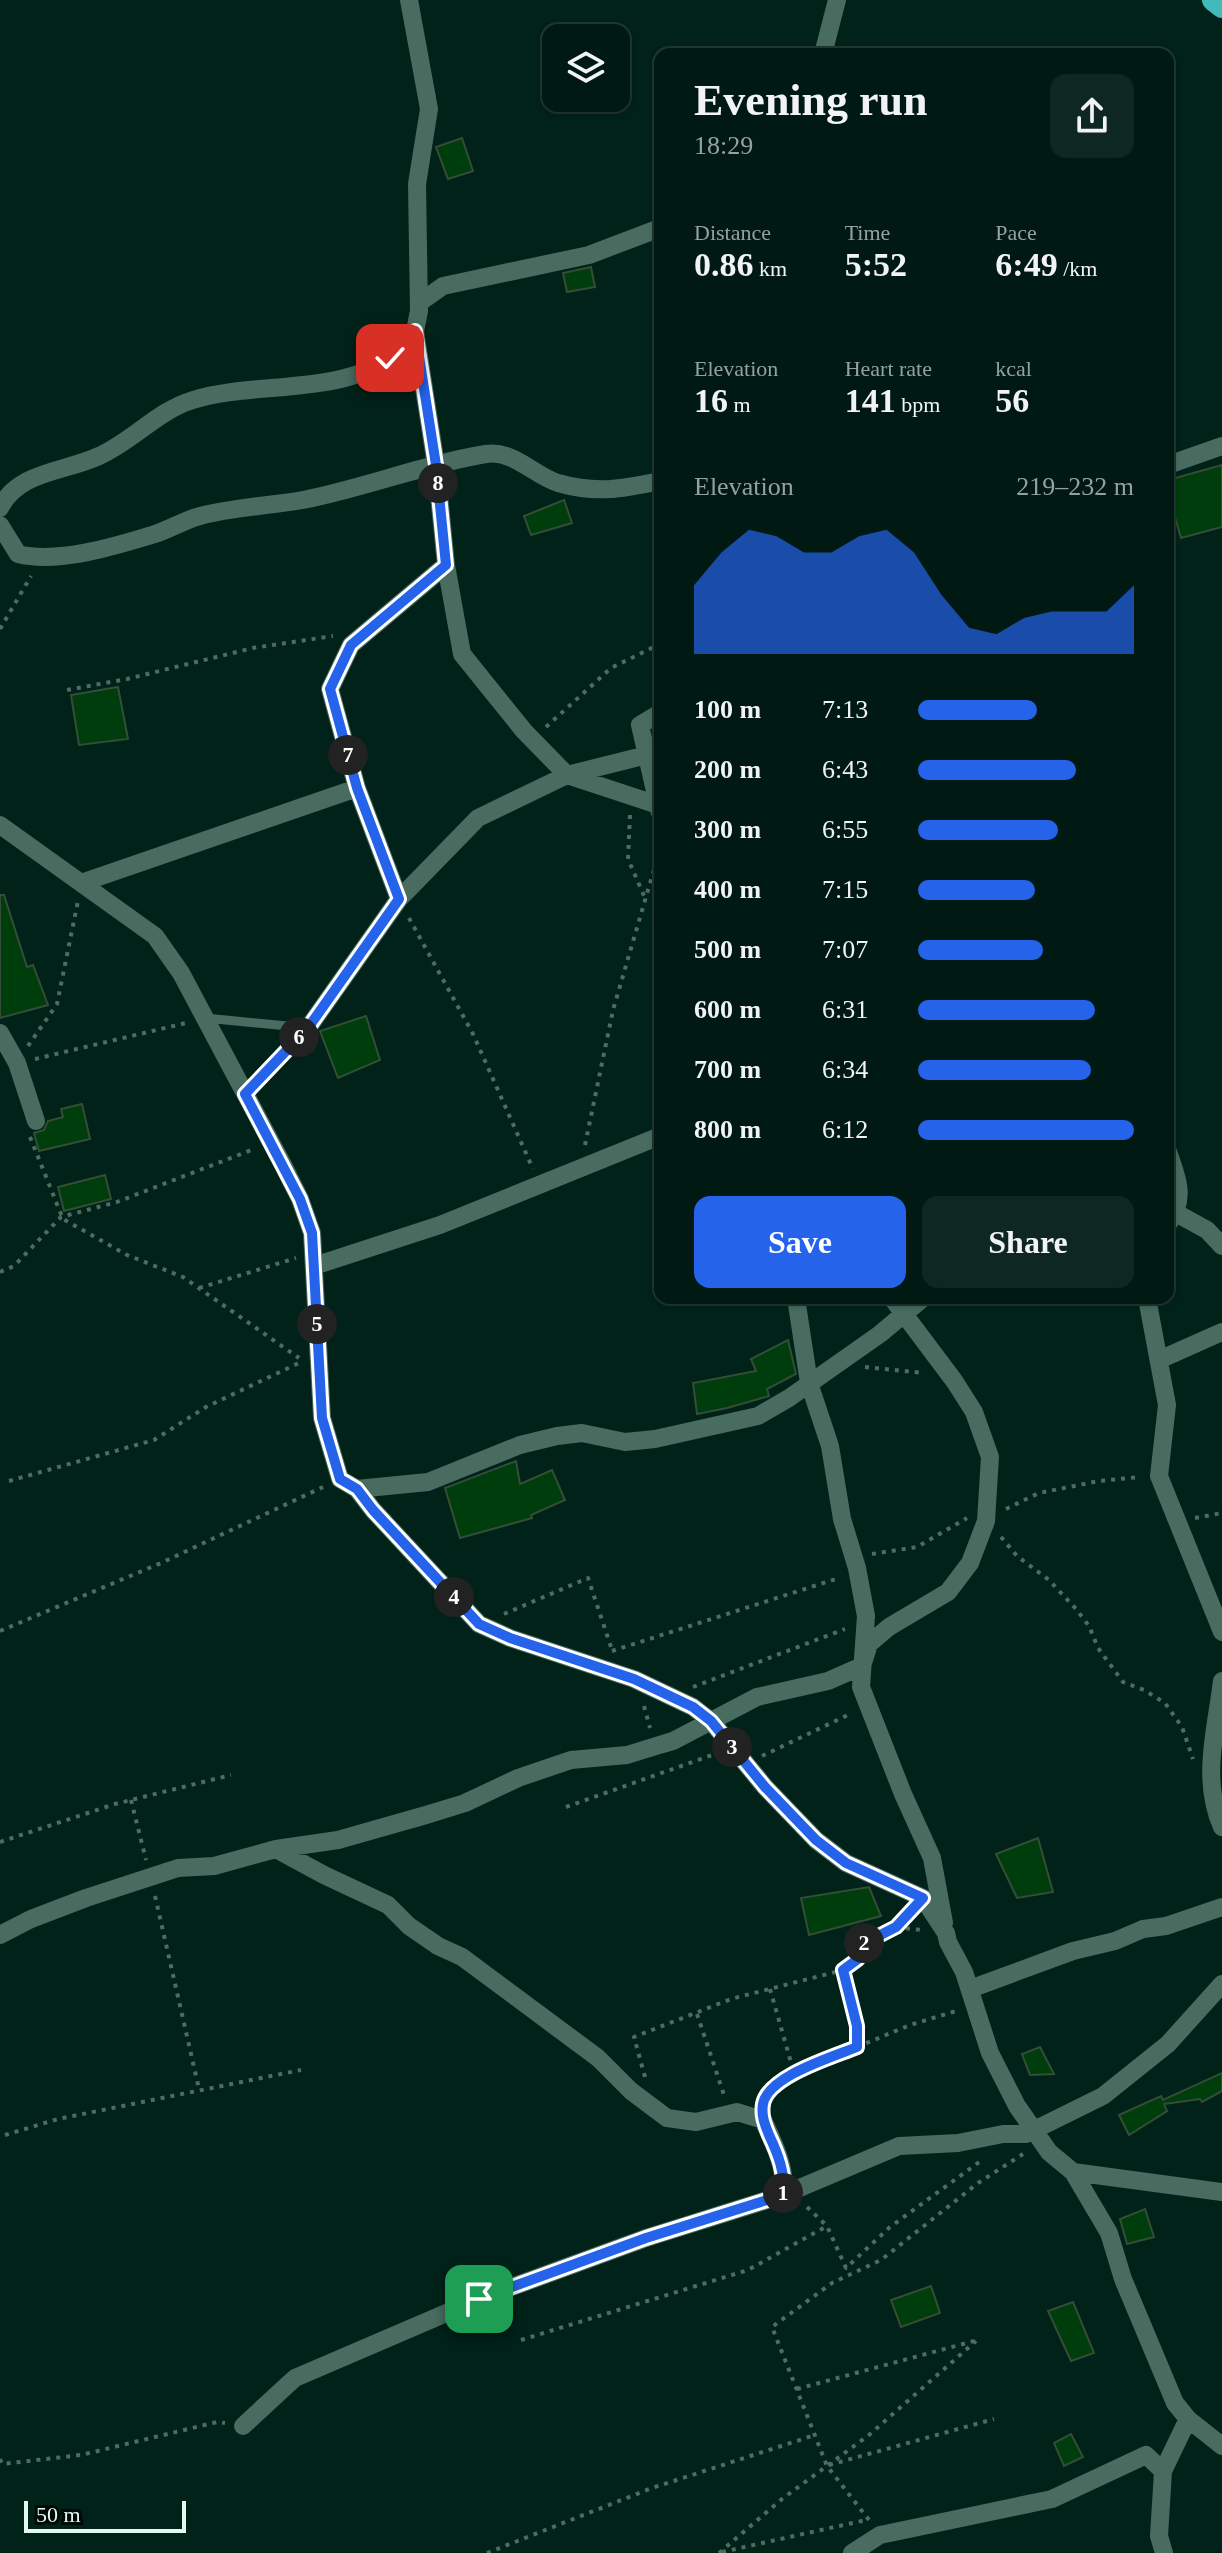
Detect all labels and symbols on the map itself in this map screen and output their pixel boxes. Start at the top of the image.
pin [356,324,424,392]
pin: 8 [418,463,458,503]
pin: 7 [328,735,368,775]
pin: 6 [279,1017,319,1057]
pin: 5 [297,1304,337,1344]
pin: 4 [434,1577,474,1617]
pin: 3 [712,1727,752,1767]
pin: 2 [844,1923,884,1963]
pin: 1 [763,2173,803,2213]
pin [445,2265,513,2333]
scale bar [24,2497,186,2533]

